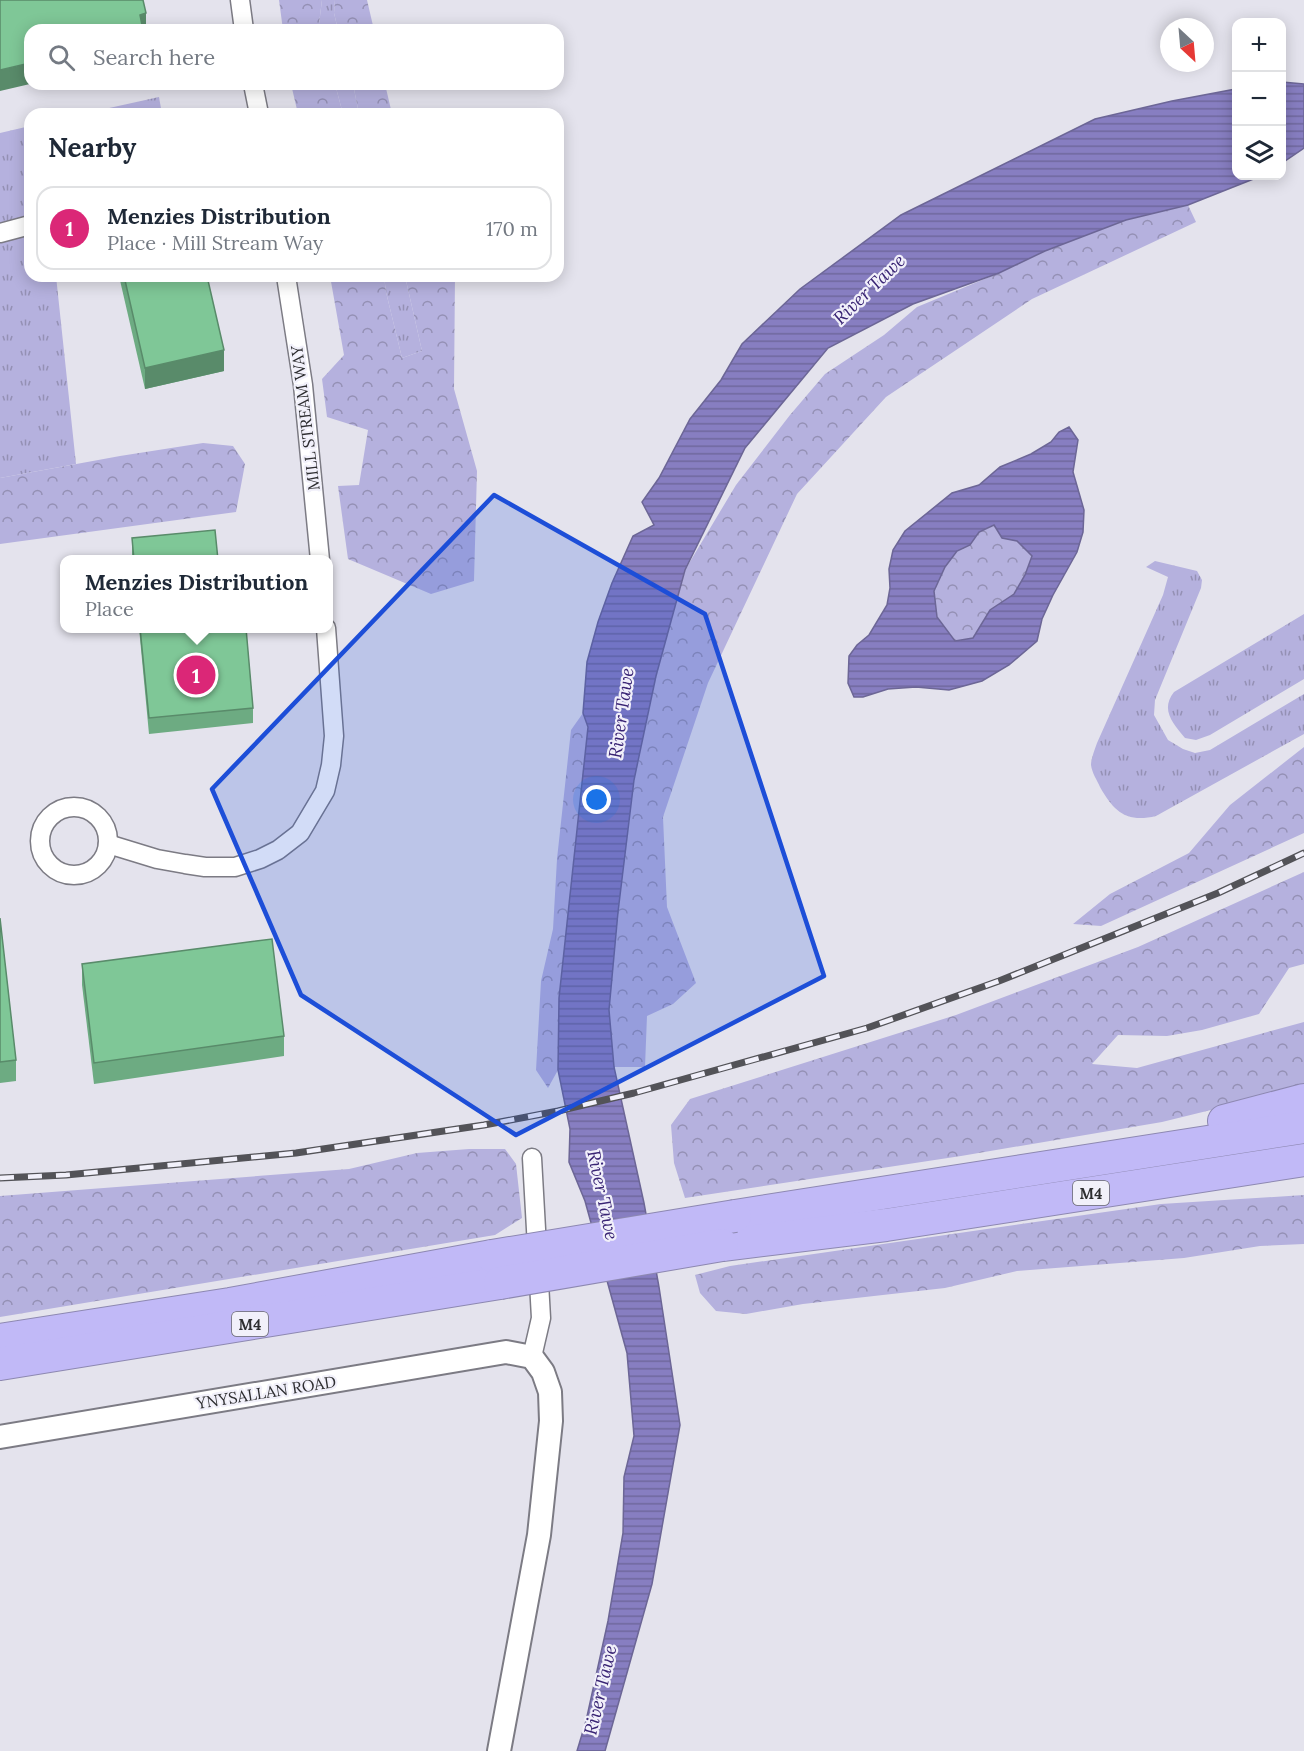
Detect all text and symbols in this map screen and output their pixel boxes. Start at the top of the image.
north arrow [1160,18,1214,72]
map controls [1232,18,1286,180]
button: + [1232,18,1286,72]
search box [24,24,564,90]
icon: search [45,41,78,74]
text: Search here [93,43,215,71]
button: − [1232,72,1286,126]
button: layers [1232,126,1286,180]
text: Nearby [48,131,136,164]
text: Menzies Distribution [107,202,331,230]
text: 1 [65,216,74,241]
text: 170 m [486,216,538,241]
text: Place · Mill Stream Way [107,230,323,255]
water label: River Tawe [828,249,910,329]
street label: MILL STREAM WAY [286,344,324,492]
popup [60,555,333,633]
text: Menzies Distribution [85,568,308,596]
text: Place [85,596,134,621]
pin: 1 [176,652,216,698]
water label: River Tawe [603,666,639,760]
your location [582,785,611,814]
water label: River Tawe [582,1148,624,1242]
road number: M4 [1073,1181,1109,1205]
road number: M4 [232,1312,268,1336]
street label: YNYSALLAN ROAD [194,1371,337,1413]
water label: River Tawe [579,1643,621,1737]

